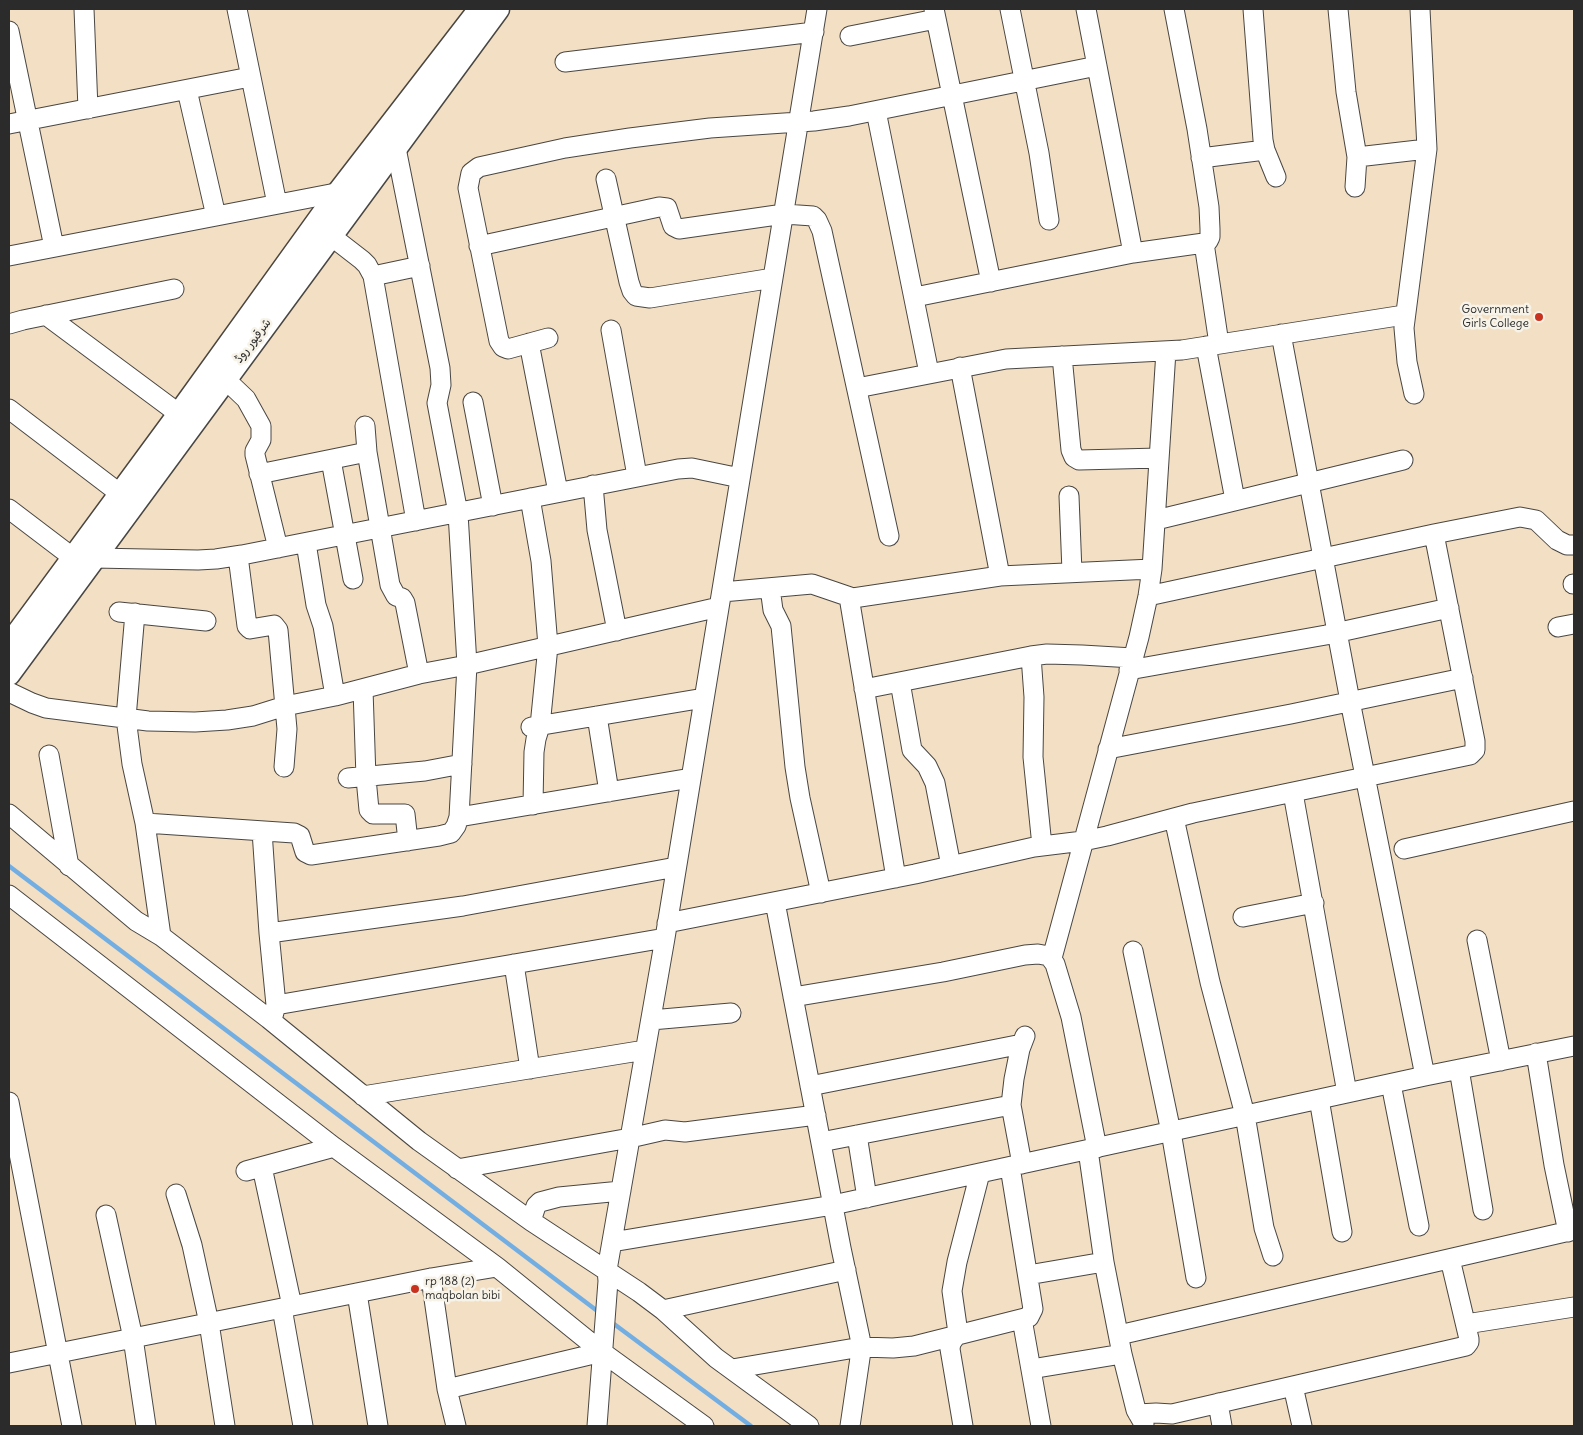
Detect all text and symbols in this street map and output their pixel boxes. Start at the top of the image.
place label: Government Girls College [1462,303,1529,331]
marker: Government Girls College [1533,311,1545,323]
street label: شرقپور روڈ [232,316,274,366]
place label: rp 188 (2) maqbolan bibi [425,1275,500,1303]
marker: rp 188 (2) maqbolan bibi [409,1283,421,1295]

